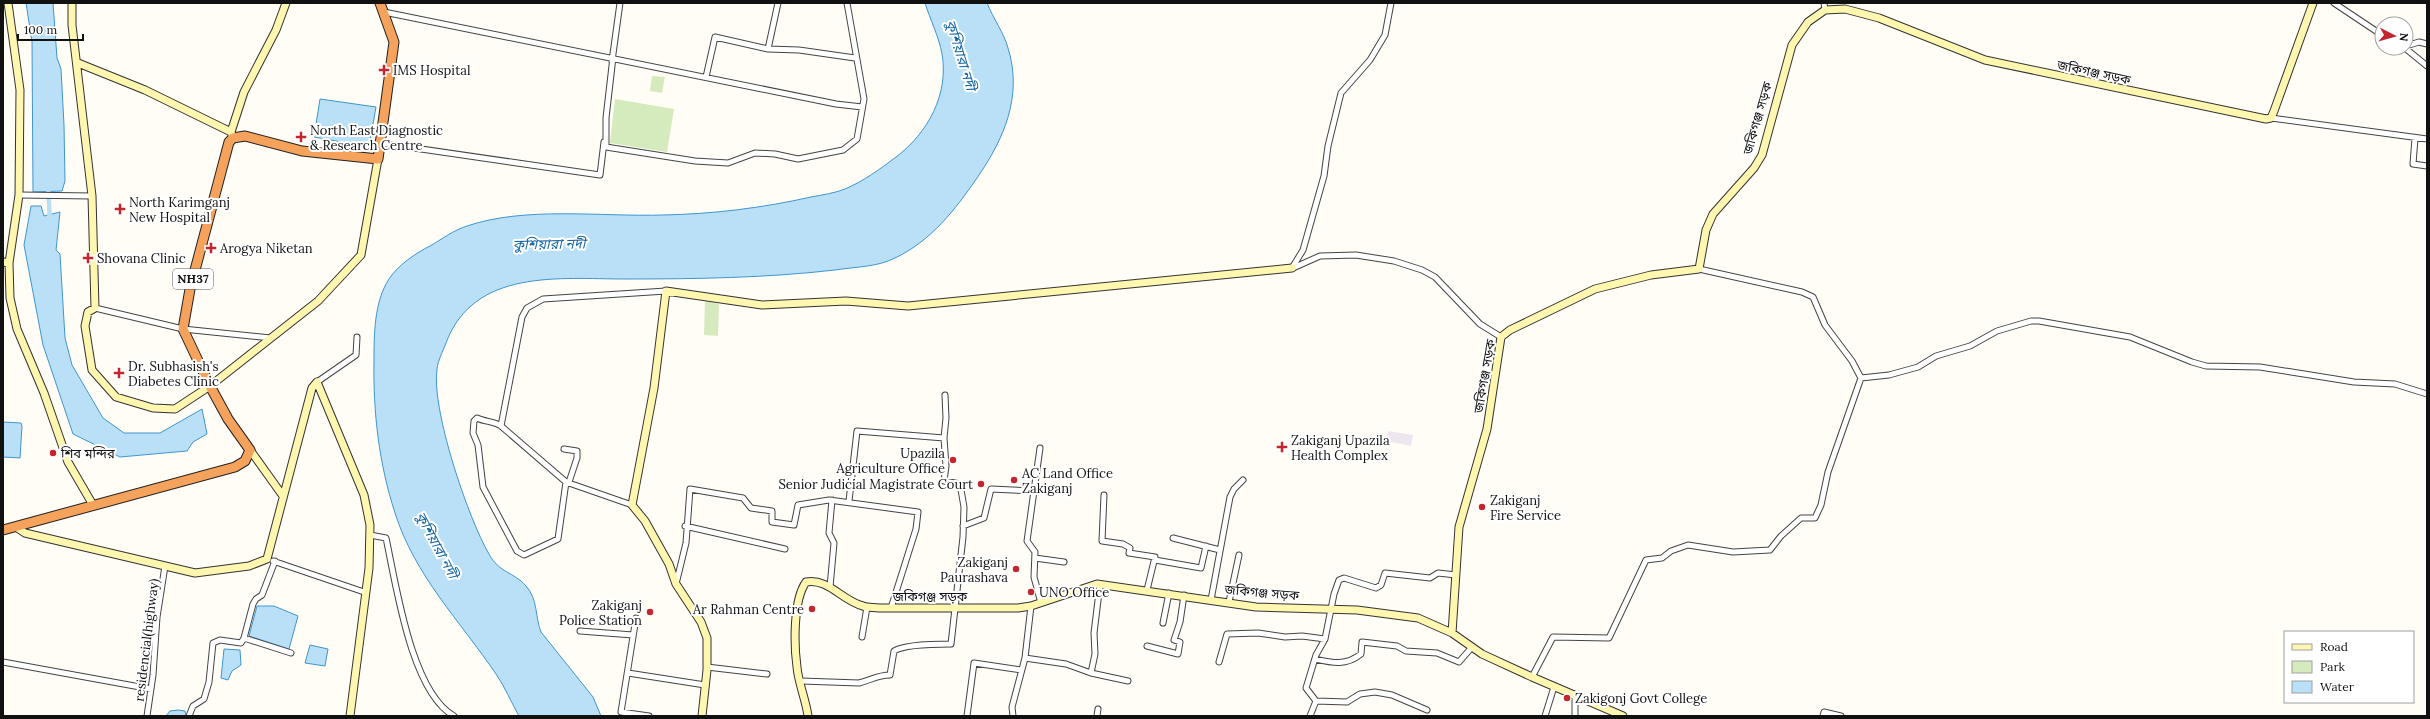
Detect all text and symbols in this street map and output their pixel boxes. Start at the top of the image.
scale bar [18,16,83,42]
north arrow [2374,16,2414,56]
water label: কুশিয়ারা নদী [942,18,981,96]
text: 100 m [24,22,57,37]
text: N [2396,32,2411,42]
street label: জকিগঞ্জ সড়ক [2055,56,2133,89]
place label: IMS Hospital [393,62,471,79]
marker: IMS Hospital [378,64,390,76]
street label: জকিগঞ্জ সড়ক [1739,79,1776,157]
place label: North East Diagnostic & Research Centre [310,122,443,154]
marker: North East Diagnostic & Research Centre [295,131,307,143]
place label: North Karimganj New Hospital [129,194,230,226]
marker: North Karimganj New Hospital [114,203,126,215]
water label: কুশিয়ারা নদী [512,234,589,254]
place label: Arogya Niketan [219,240,313,257]
marker: Arogya Niketan [205,242,217,254]
place label: Shovana Clinic [97,250,186,267]
marker: Shovana Clinic [82,252,94,264]
road number: NH37 [173,269,213,289]
street label: জকিগঞ্জ সড়ক [1469,337,1499,415]
place label: Dr. Subhasish's Diabetes Clinic [128,358,219,390]
marker: Dr. Subhasish's Diabetes Clinic [113,367,125,379]
place label: Zakiganj Upazila Health Complex [1291,432,1390,464]
marker: Zakiganj Upazila Health Complex [1276,441,1288,453]
place label: শিব মন্দির [60,445,115,462]
place label: Upazila Agriculture Office [836,445,945,477]
marker: শিব মন্দির [48,448,58,458]
marker: Upazila Agriculture Office [948,455,958,465]
place label: AC Land Office Zakiganj [1021,465,1113,497]
marker: AC Land Office Zakiganj [1009,475,1019,485]
place label: Senior Judicial Magistrate Court [778,476,973,493]
marker: Senior Judicial Magistrate Court [976,479,986,489]
place label: Zakiganj Fire Service [1490,492,1561,524]
marker: Zakiganj Fire Service [1477,502,1487,512]
water label: কুশিয়ারা নদী [412,509,464,584]
place label: Zakiganj Paurashava [940,554,1008,586]
marker: Zakiganj Paurashava [1011,564,1021,574]
street label: residencial(highway) [131,578,162,703]
street label: জকিগঞ্জ সড়ক [1223,581,1300,604]
place label: UNO Office [1039,584,1109,601]
marker: UNO Office [1026,587,1036,597]
street label: জকিগঞ্জ সড়ক [892,588,968,605]
place label: Zakiganj Police Station [559,597,642,629]
place label: Ar Rahman Centre [692,601,804,618]
marker: Ar Rahman Centre [807,604,817,614]
marker: Zakiganj Police Station [645,607,655,617]
legend [2284,631,2414,703]
text: Road [2320,639,2348,654]
text: Park [2320,659,2346,674]
text: Water [2320,679,2355,694]
place label: Zakigonj Govt College [1575,690,1707,707]
marker: Zakigonj Govt College [1562,693,1572,703]

